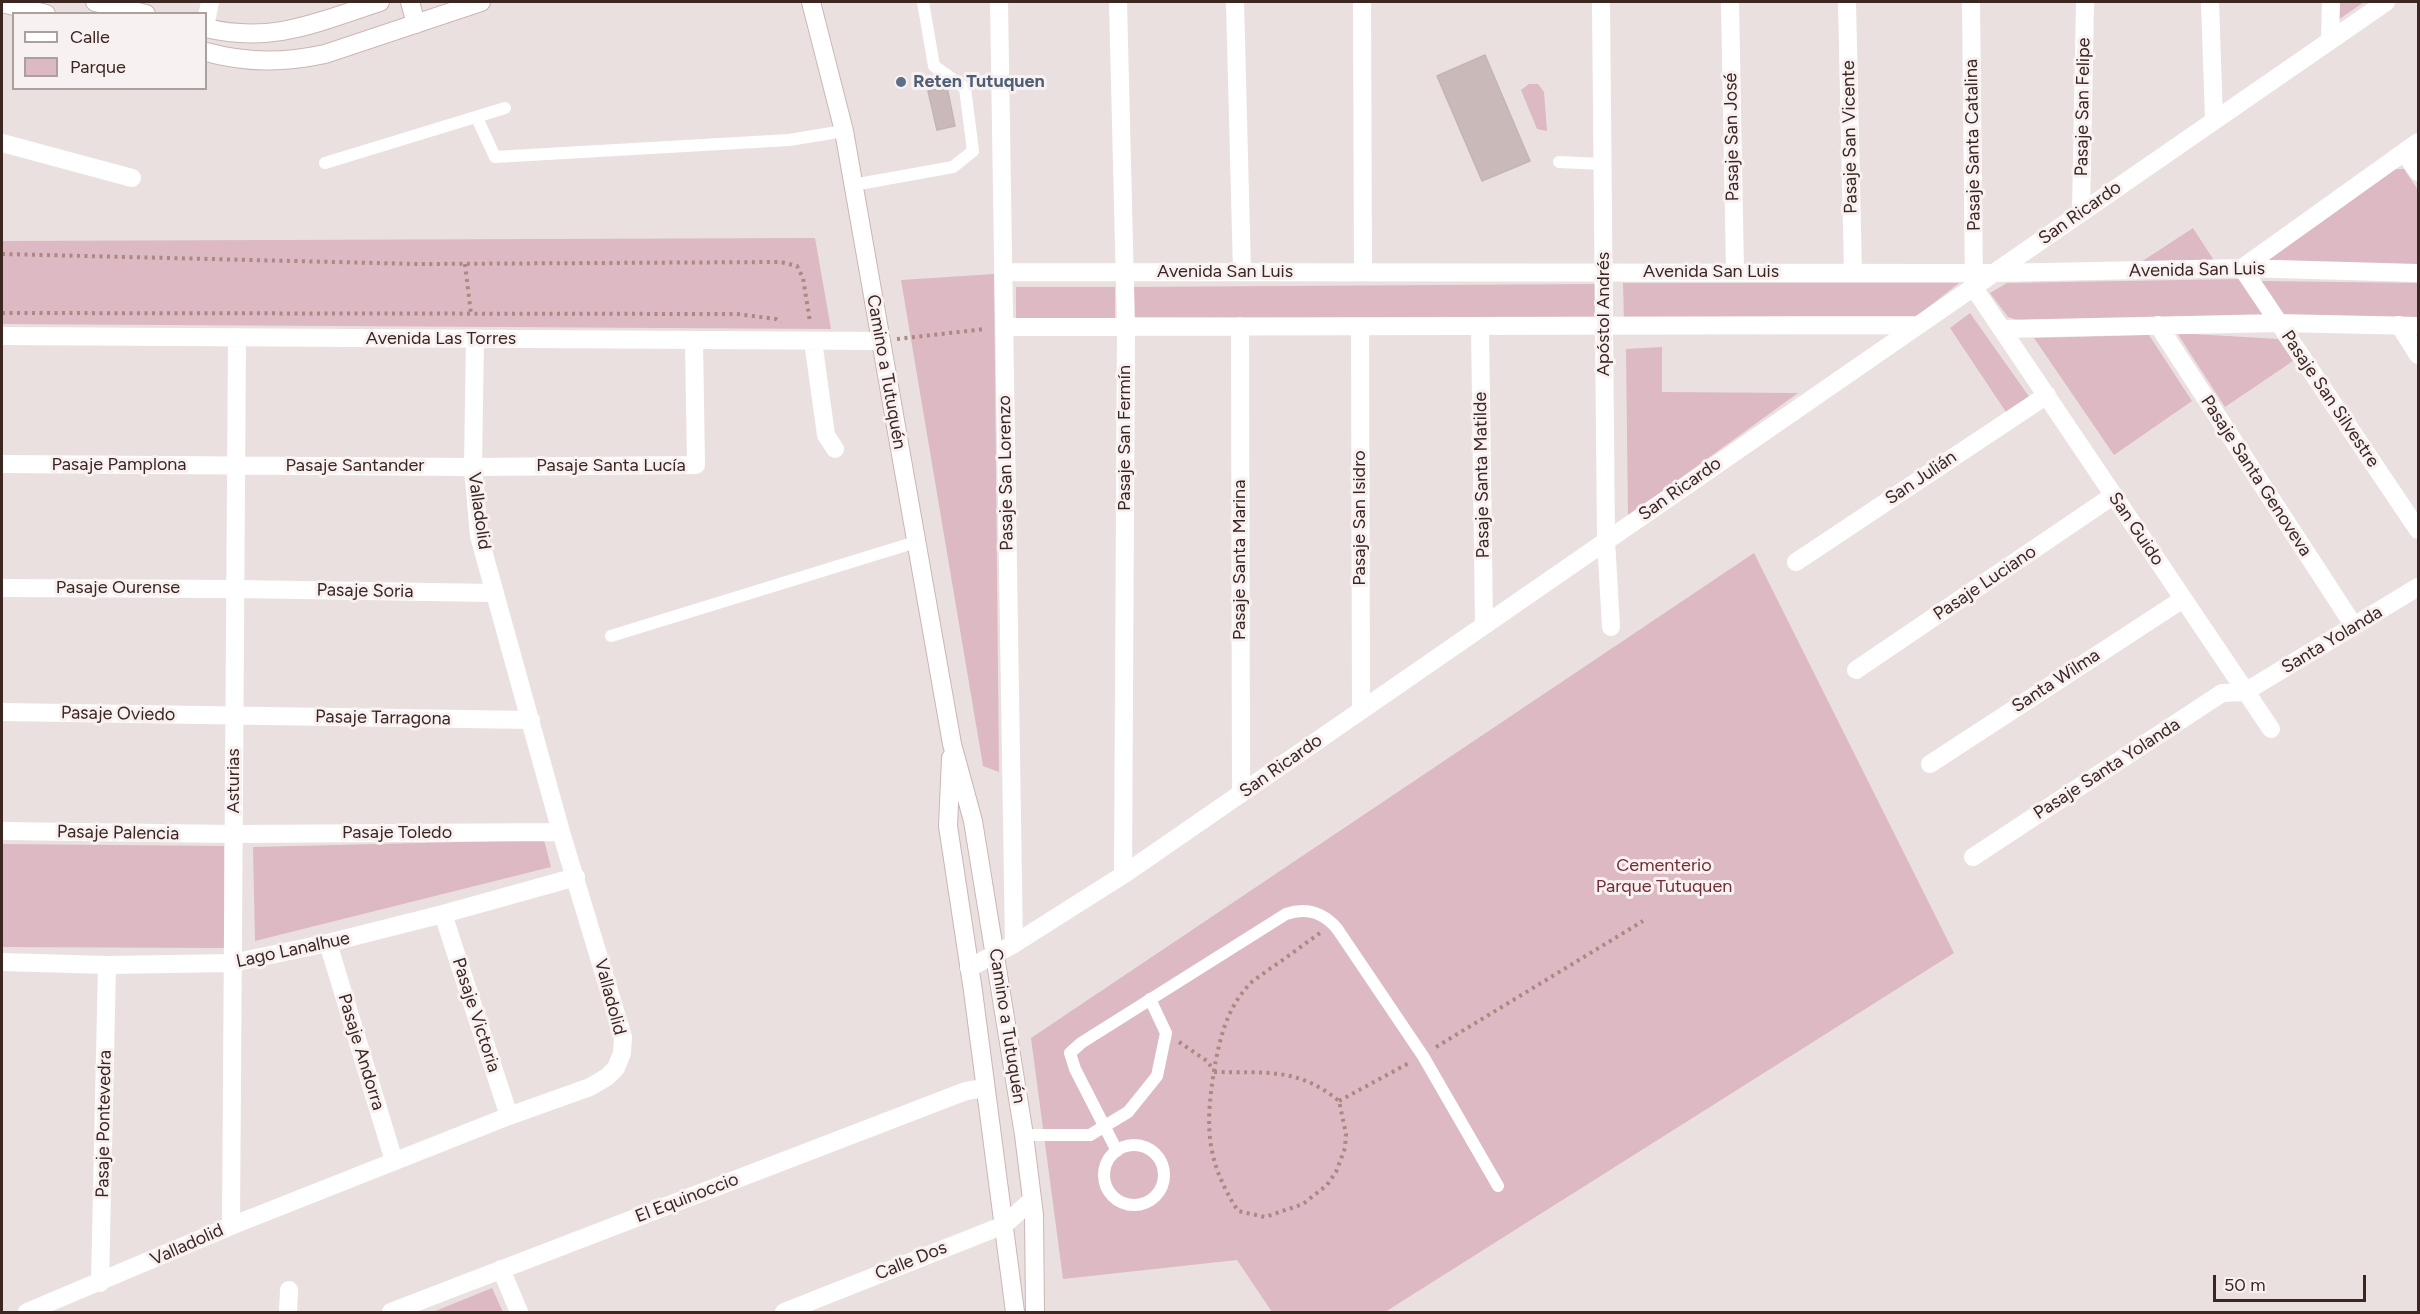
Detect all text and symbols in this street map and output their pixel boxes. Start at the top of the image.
legend [12,12,207,90]
text: Calle [70,26,110,48]
street label: Pasaje San Felipe [2071,37,2095,177]
text: Parque [70,56,126,78]
street label: Pasaje Santa Catalina [1961,59,1985,231]
street label: Pasaje San Vicente [1838,60,1862,214]
place label: Reten Tutuquen [913,71,1045,93]
street label: Pasaje San José [1720,72,1744,202]
marker: Reten Tutuquen [894,75,908,89]
street label: San Ricardo [2034,177,2126,249]
street label: Apóstol Andrés [1593,252,1615,376]
street label: Avenida San Luis [2129,258,2265,282]
street label: Avenida San Luis [1157,261,1293,283]
street label: Avenida San Luis [1643,261,1779,283]
street label: Camino a Tutuquén [862,293,910,451]
street label: Pasaje San Silvestre [2276,327,2384,471]
street label: Avenida Las Torres [366,328,516,350]
street label: Pasaje San Fermín [1114,365,1136,511]
street label: Pasaje Santa Genoveva [2196,391,2316,561]
street label: Pasaje Santa Matilde [1470,392,1494,558]
street label: Pasaje San Lorenzo [994,395,1018,551]
street label: San Julián [1881,446,1961,510]
street label: Pasaje San Isidro [1349,450,1371,586]
street label: San Ricardo [1634,453,1726,525]
street label: Pasaje Pamplona [51,454,187,476]
street label: Pasaje Santander [286,455,424,477]
street label: Pasaje Santa Lucía [536,455,686,477]
street label: Valladolid [463,471,495,551]
street label: Pasaje Santa Marina [1229,480,1251,640]
street label: San Guido [2104,488,2168,570]
street label: Pasaje Luciano [1930,541,2040,625]
street label: Pasaje Ourense [56,577,180,599]
street label: Pasaje Soria [316,579,414,603]
street label: Santa Yolanda [2278,601,2386,679]
street label: Santa Wilma [2008,645,2104,717]
street label: Pasaje Oviedo [61,702,175,726]
street label: Pasaje Tarragona [315,706,451,730]
street label: Pasaje Santa Yolanda [2030,714,2184,824]
street label: San Ricardo [1235,730,1327,802]
street label: Asturias [223,748,245,814]
street label: Pasaje Palencia [57,821,179,845]
street label: Pasaje Toledo [342,822,452,844]
park label: Cementerio Parque Tutuquen [1596,855,1732,898]
street label: Lago Lanalhue [234,927,352,973]
street label: Camino a Tutuquén [984,947,1030,1105]
street label: Pasaje Victoria [447,955,505,1075]
street label: Valladolid [590,957,630,1037]
street label: Pasaje Andorra [333,991,389,1113]
street label: Pasaje Pontevedra [92,1050,116,1198]
street label: El Equinoccio [632,1168,742,1228]
street label: Valladolid [147,1219,227,1271]
street label: Calle Dos [872,1237,950,1285]
scale bar [2216,1263,2369,1301]
text: 50 m [2224,1274,2266,1296]

